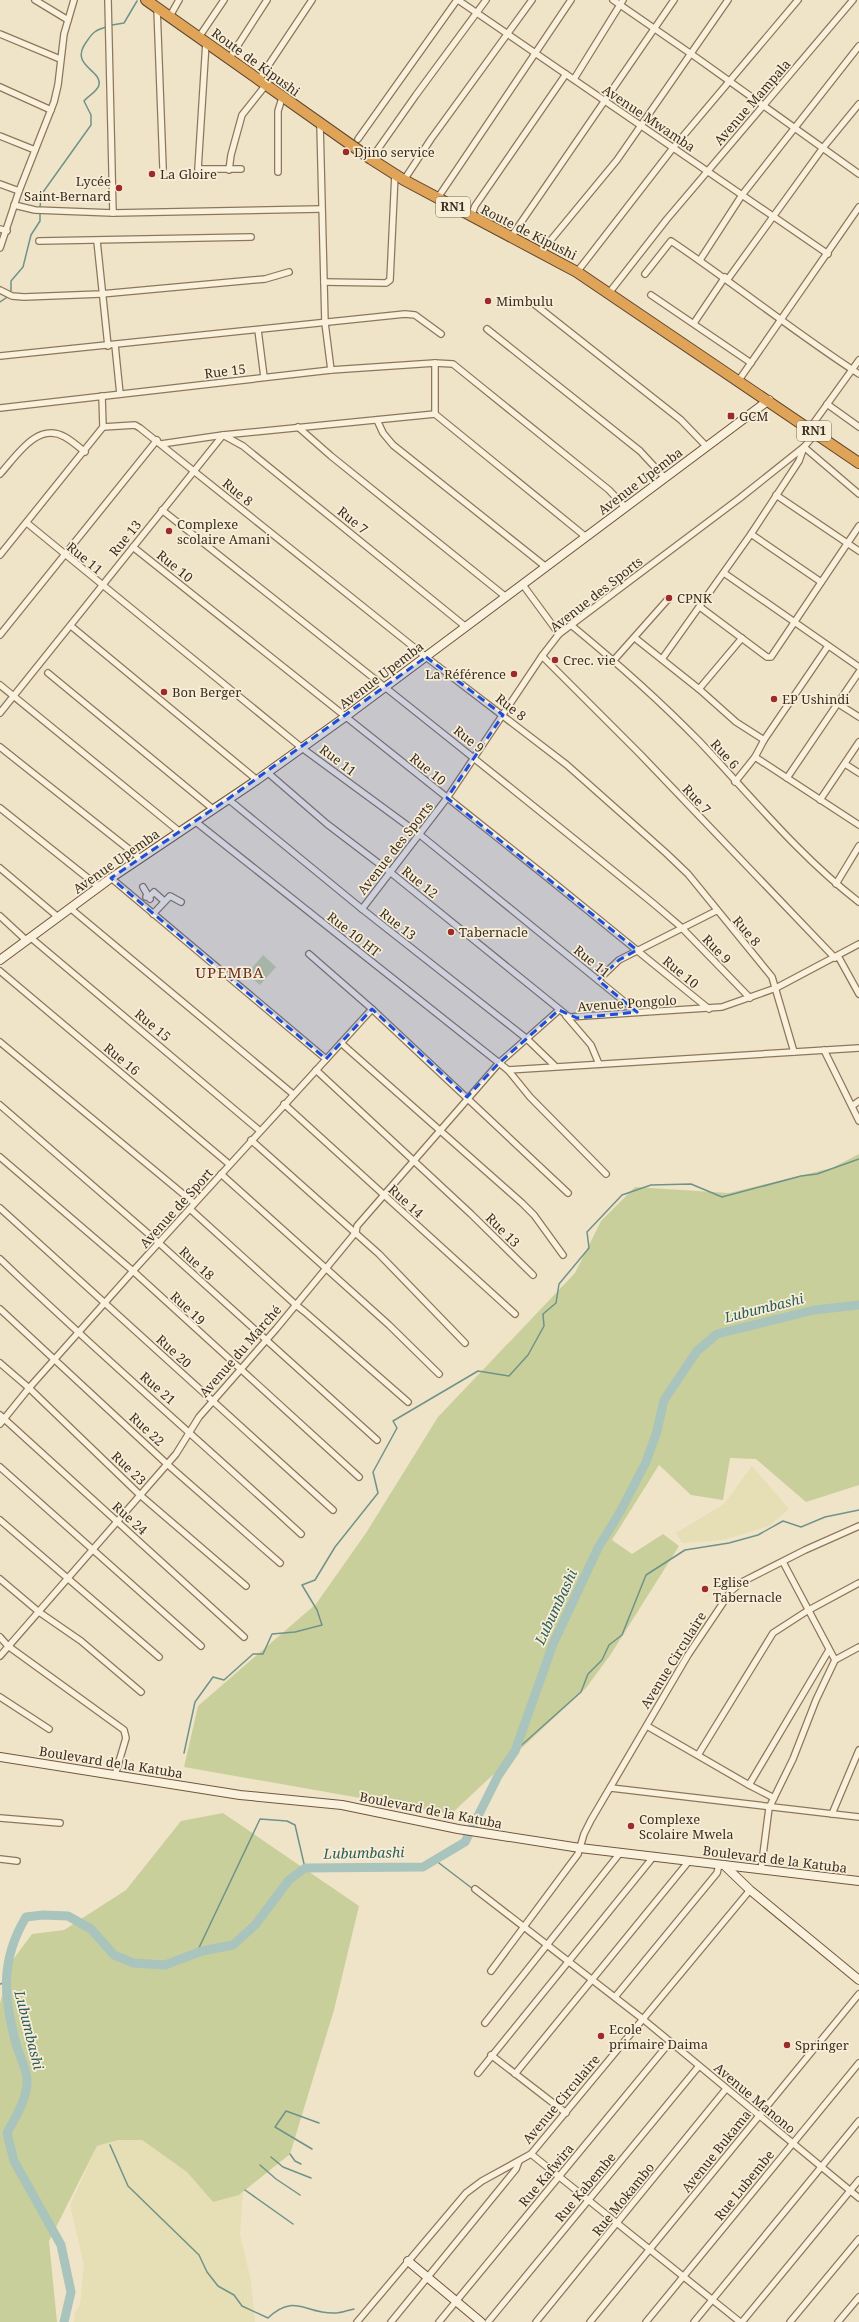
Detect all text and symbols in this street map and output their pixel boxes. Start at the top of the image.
street label: Route de Kipushi [208,24,304,100]
street label: Avenue Mampala [710,55,794,149]
street label: Avenue Mwamba [599,80,699,156]
place label: Djino service [354,143,435,161]
marker: Djino service [341,147,351,157]
place label: La Gloire [160,165,217,183]
marker: La Gloire [147,169,157,179]
place label: Lycée Saint-Bernard [24,172,111,205]
marker: Lycée Saint-Bernard [114,183,124,193]
road number: RN1 [436,197,470,217]
street label: Route de Kipushi [478,200,580,264]
place label: Mimbulu [496,292,553,310]
marker: Mimbulu [483,296,493,306]
street label: Rue 15 [203,360,247,382]
place label: GCM [739,407,768,425]
marker: GCM [726,411,736,421]
road number: RN1 [797,421,831,441]
street label: Avenue Upemba [594,443,686,519]
street label: Rue 8 [219,474,257,510]
street label: Rue 7 [334,502,372,538]
place label: Complexe scolaire Amani [177,515,270,548]
street label: Rue 13 [105,516,145,560]
marker: Complexe scolaire Amani [164,526,174,536]
street label: Rue 11 [63,538,107,578]
street label: Rue 10 [153,546,197,586]
street label: Avenue des Sports [546,552,646,636]
place label: CPNK [677,589,713,607]
marker: CPNK [664,593,674,603]
street label: Avenue Upemba [335,637,427,713]
place label: Crec. vie [563,651,616,669]
marker: Crec. vie [550,655,560,665]
place label: La Référence [425,665,506,683]
marker: La Référence [509,669,519,679]
place label: Bon Berger [172,683,241,701]
marker: Bon Berger [159,687,169,697]
street label: Rue 8 [492,689,530,725]
place label: EP Ushindi [782,690,849,708]
marker: EP Ushindi [769,694,779,704]
street label: Rue 9 [450,721,488,757]
street label: Rue 6 [707,735,743,773]
street label: Rue 11 [316,740,360,780]
street label: Rue 10 [406,749,450,789]
street label: Rue 7 [679,780,715,818]
street label: Avenue des Sports [353,798,437,898]
street label: Avenue Upemba [69,824,163,898]
street label: Rue 12 [398,862,442,902]
street label: Rue 13 [376,904,420,944]
street label: Rue 10 HT [324,907,385,961]
street label: Rue 8 [729,912,765,950]
place label: Tabernacle [459,923,528,941]
marker: Tabernacle [446,927,456,937]
street label: Rue 9 [699,930,735,968]
street label: Rue 11 [570,941,614,981]
street label: Rue 10 [659,952,703,992]
district label: UPEMBA [195,962,265,982]
street label: Avenue Pongolo [577,991,677,1015]
street label: Rue 15 [131,1005,175,1045]
street label: Rue 16 [100,1039,144,1079]
street label: Avenue de Sport [135,1164,217,1252]
street label: Rue 14 [384,1180,428,1222]
street label: Rue 13 [482,1209,524,1251]
street label: Rue 18 [176,1242,218,1284]
street label: Rue 19 [167,1287,209,1329]
water label: Lubumbashi [721,1288,806,1327]
street label: Avenue du Marché [195,1301,285,1401]
street label: Rue 20 [152,1330,196,1372]
street label: Rue 21 [136,1368,180,1408]
street label: Rue 22 [126,1408,168,1450]
street label: Rue 23 [108,1447,150,1489]
street label: Rue 24 [108,1497,152,1539]
water label: Lubumbashi [529,1565,582,1648]
place label: Eglise Tabernacle [713,1573,782,1606]
marker: Eglise Tabernacle [700,1584,710,1594]
street label: Avenue Circulaire [636,1608,710,1712]
street label: Boulevard de la Katuba [38,1742,184,1782]
street label: Boulevard de la Katuba [358,1787,504,1833]
place label: Complexe Scolaire Mwela [639,1810,734,1843]
marker: Complexe Scolaire Mwela [626,1821,636,1831]
street label: Boulevard de la Katuba [702,1841,848,1877]
water label: Lubumbashi [322,1842,405,1863]
water label: Lubumbashi [10,1987,49,2072]
place label: Ecole primaire Daima [609,2020,708,2053]
marker: Ecole primaire Daima [596,2031,606,2041]
place label: Springer [795,2036,849,2054]
marker: Springer [782,2040,792,2050]
street label: Avenue Circulaire [518,2051,604,2147]
street label: Avenue Manono [710,2059,800,2137]
street label: Avenue Bukama [677,2106,755,2196]
street label: Rue Kafwira [514,2140,578,2210]
street label: Rue Lubembe [710,2146,778,2224]
street label: Rue Kabembe [551,2148,619,2226]
street label: Rue Mokambo [588,2159,658,2239]

